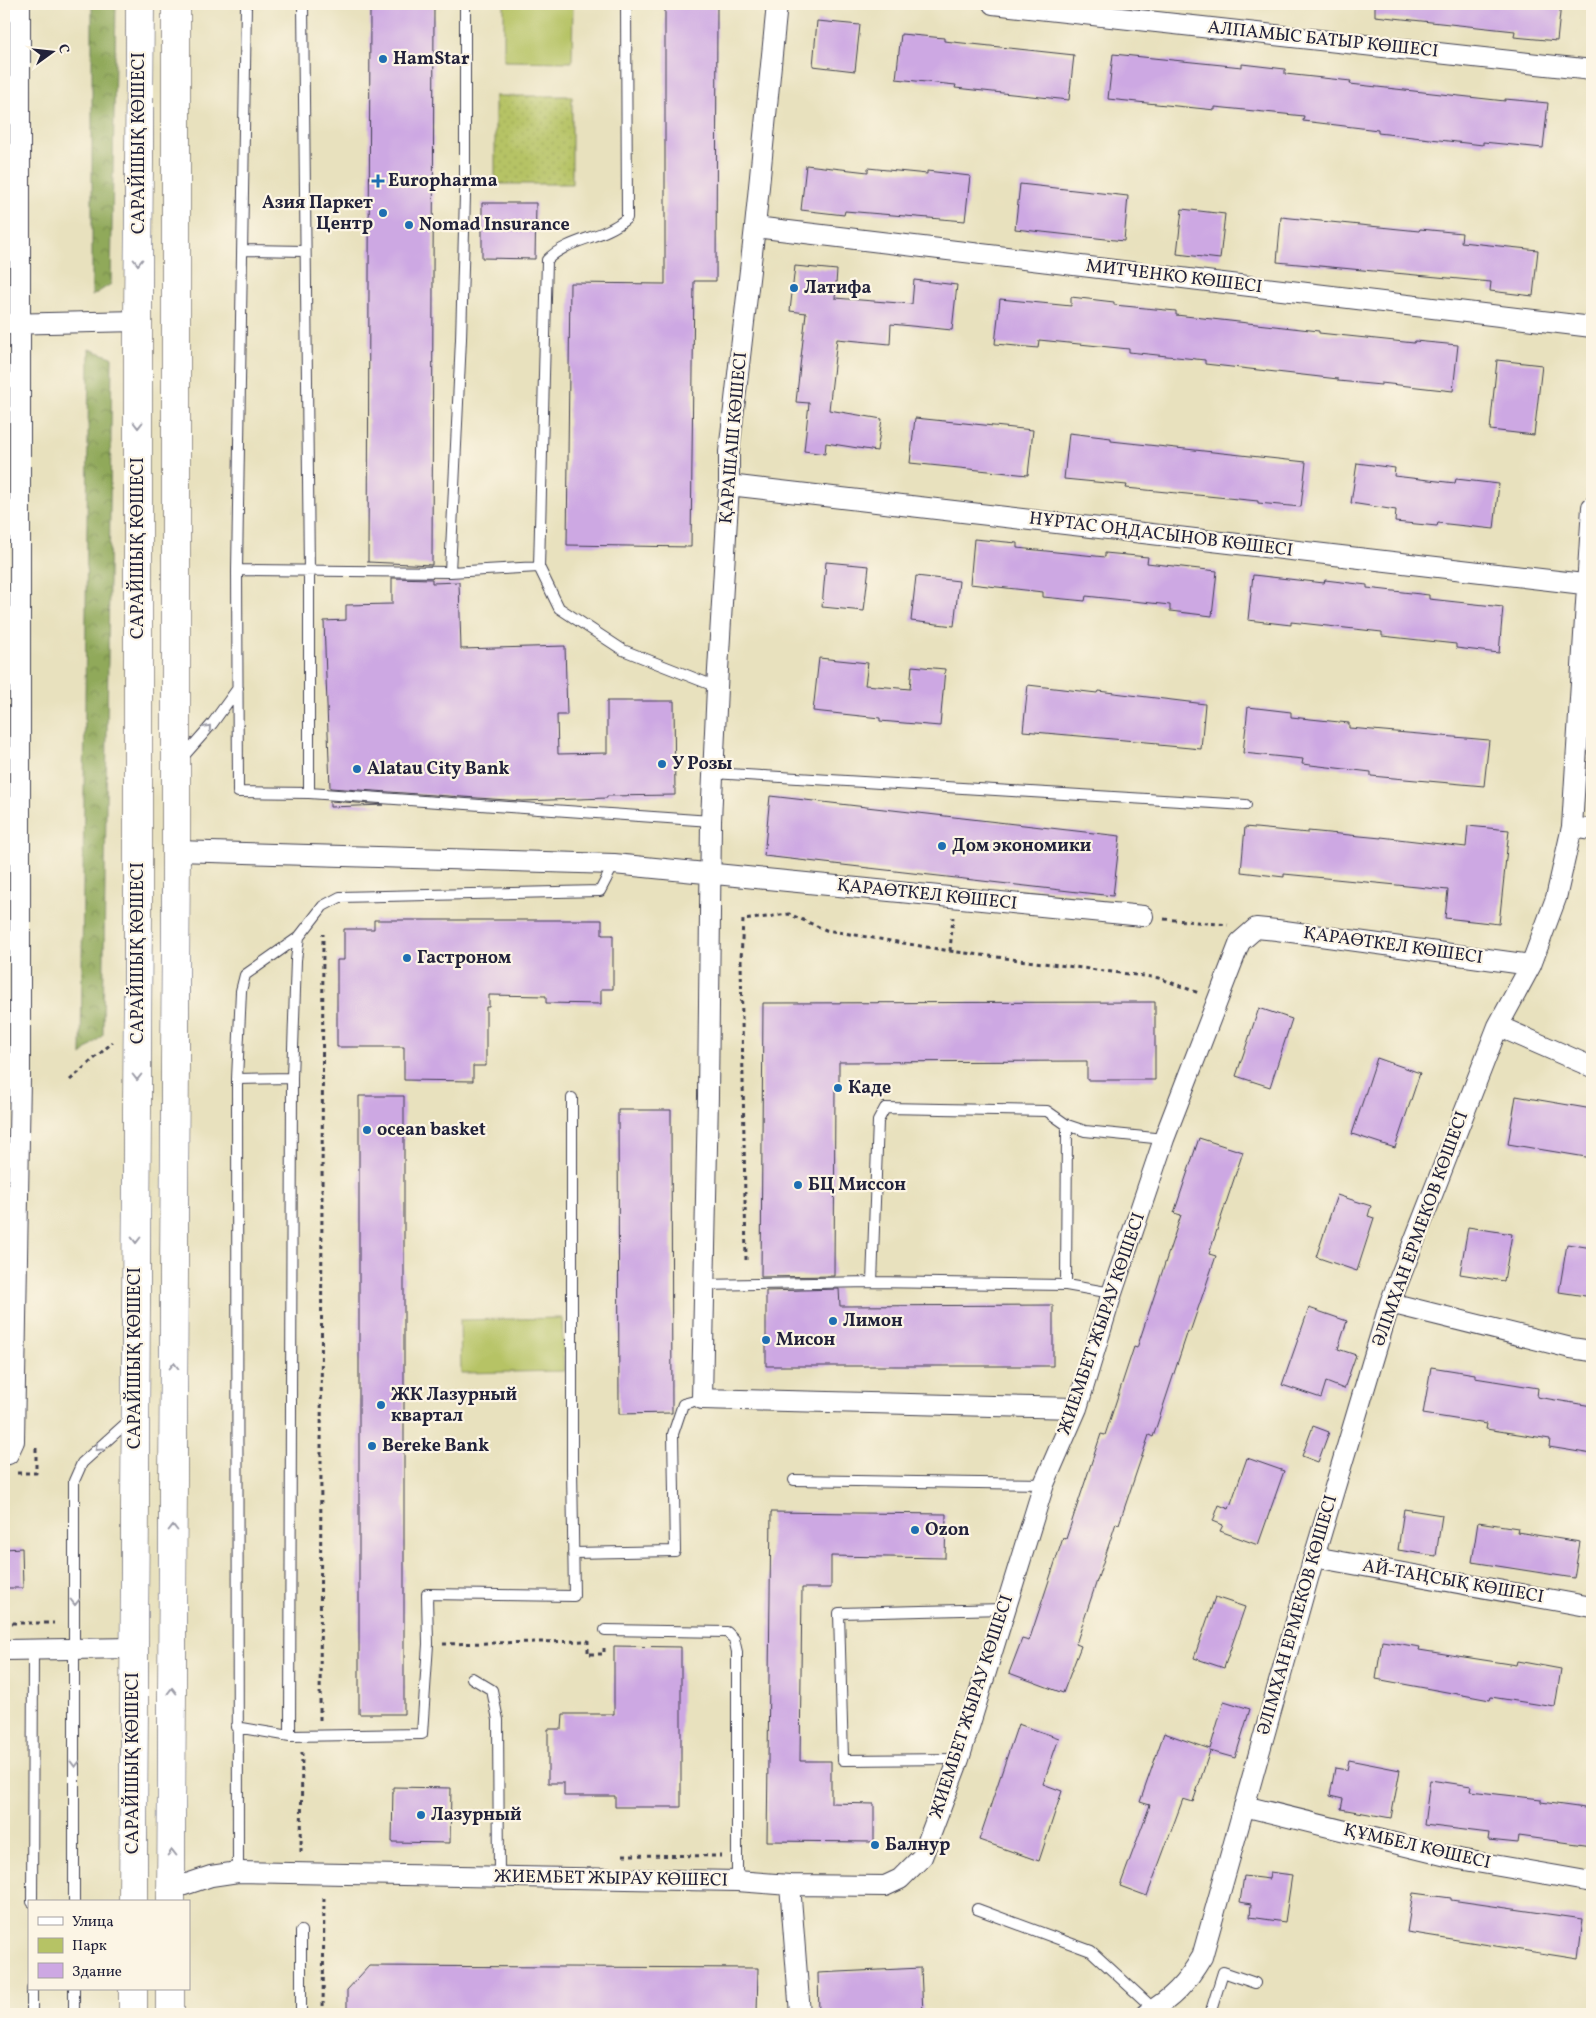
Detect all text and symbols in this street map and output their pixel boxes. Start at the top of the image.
street label: АЛПАМЫС БАТЫР КӨШЕСІ [1207,15,1439,65]
north arrow [28,28,78,78]
text: С [53,42,73,56]
place label: HamStar [393,47,470,72]
street label: САРАЙШЫҚ КӨШЕСІ [127,52,152,234]
marker: HamStar [377,53,389,65]
place label: Europharma [388,169,498,194]
marker: Europharma [372,175,384,187]
place label: Азия Паркет Центр [262,191,373,237]
marker: Азия Паркет Центр [377,207,389,219]
place label: Nomad Insurance [419,213,570,238]
marker: Nomad Insurance [403,219,415,231]
street label: МИТЧЕНКО КӨШЕСІ [1084,254,1264,300]
one-way arrow [133,259,144,267]
place label: Латифа [804,276,871,301]
marker: Латифа [788,282,800,294]
street label: ҚАРАШАШ КӨШЕСІ [714,351,754,525]
one-way arrow [133,422,143,429]
street label: САРАЙШЫҚ КӨШЕСІ [126,457,151,639]
street label: НҰРТАС ОҢДАСЫНОВ КӨШЕСІ [1028,506,1294,564]
one-way arrow [203,725,211,734]
place label: У Розы [672,752,732,777]
place label: Alatau City Bank [367,757,509,782]
marker: У Розы [656,758,668,770]
marker: Alatau City Bank [351,763,363,775]
place label: Дом экономики [952,834,1091,859]
marker: Дом экономики [936,840,948,852]
street label: САРАЙШЫҚ КӨШЕСІ [126,862,151,1044]
street label: ҚАРАӨТКЕЛ КӨШЕСІ [836,873,1018,917]
street label: ҚАРАӨТКЕЛ КӨШЕСІ [1302,921,1484,971]
place label: Гастроном [417,946,512,971]
marker: Гастроном [401,952,413,964]
one-way arrow [132,1074,142,1082]
place label: Каде [848,1076,891,1101]
marker: Каде [832,1082,844,1094]
street label: ӘЛІМХАН ЕРМЕКОВ КӨШЕСІ [1367,1108,1475,1350]
place label: ocean basket [377,1118,486,1143]
marker: ocean basket [361,1124,373,1136]
place label: БЦ Миссон [808,1173,906,1198]
marker: БЦ Миссон [792,1179,804,1191]
street label: ЖИЕМБЕТ ЖЫРАУ КӨШЕСІ [1052,1209,1152,1439]
one-way arrow [131,1236,141,1244]
street label: САРАЙШЫҚ КӨШЕСІ [123,1267,148,1449]
place label: Лимон [843,1309,903,1334]
marker: Лимон [827,1315,839,1327]
place label: Мисон [776,1328,836,1353]
marker: Мисон [760,1334,772,1346]
one-way arrow [169,1361,179,1369]
place label: ЖК Лазурный квартал [391,1383,517,1429]
marker: ЖК Лазурный квартал [375,1399,387,1411]
place label: Bereke Bank [382,1434,489,1459]
marker: Bereke Bank [366,1440,378,1452]
one-way arrow [95,1442,104,1451]
street label: ӘЛІМХАН ЕРМЕКОВ КӨШЕСІ [1252,1492,1344,1738]
place label: Ozon [925,1518,970,1543]
one-way arrow [168,1524,178,1532]
marker: Ozon [909,1524,921,1536]
street label: АЙ-ТАҢСЫҚ КӨШЕСІ [1360,1554,1546,1610]
street label: ЖИЕМБЕТ ЖЫРАУ КӨШЕСІ [924,1592,1020,1822]
one-way arrow [70,1598,80,1606]
street label: САРАЙШЫҚ КӨШЕСІ [121,1672,146,1854]
one-way arrow [167,1686,177,1694]
one-way arrow [70,1761,80,1769]
place label: Лазурный [431,1803,522,1828]
marker: Лазурный [415,1809,427,1821]
street label: ҚҰМБЕЛ КӨШЕСІ [1341,1818,1493,1876]
place label: Балнур [885,1833,950,1858]
marker: Балнур [869,1839,881,1851]
one-way arrow [167,1849,177,1856]
street label: ЖИЕМБЕТ ЖЫРАУ КӨШЕСІ [494,1864,728,1894]
legend [28,1900,190,1990]
text: Улица [72,1912,114,1933]
text: Парк [72,1936,107,1957]
text: Здание [72,1962,122,1983]

